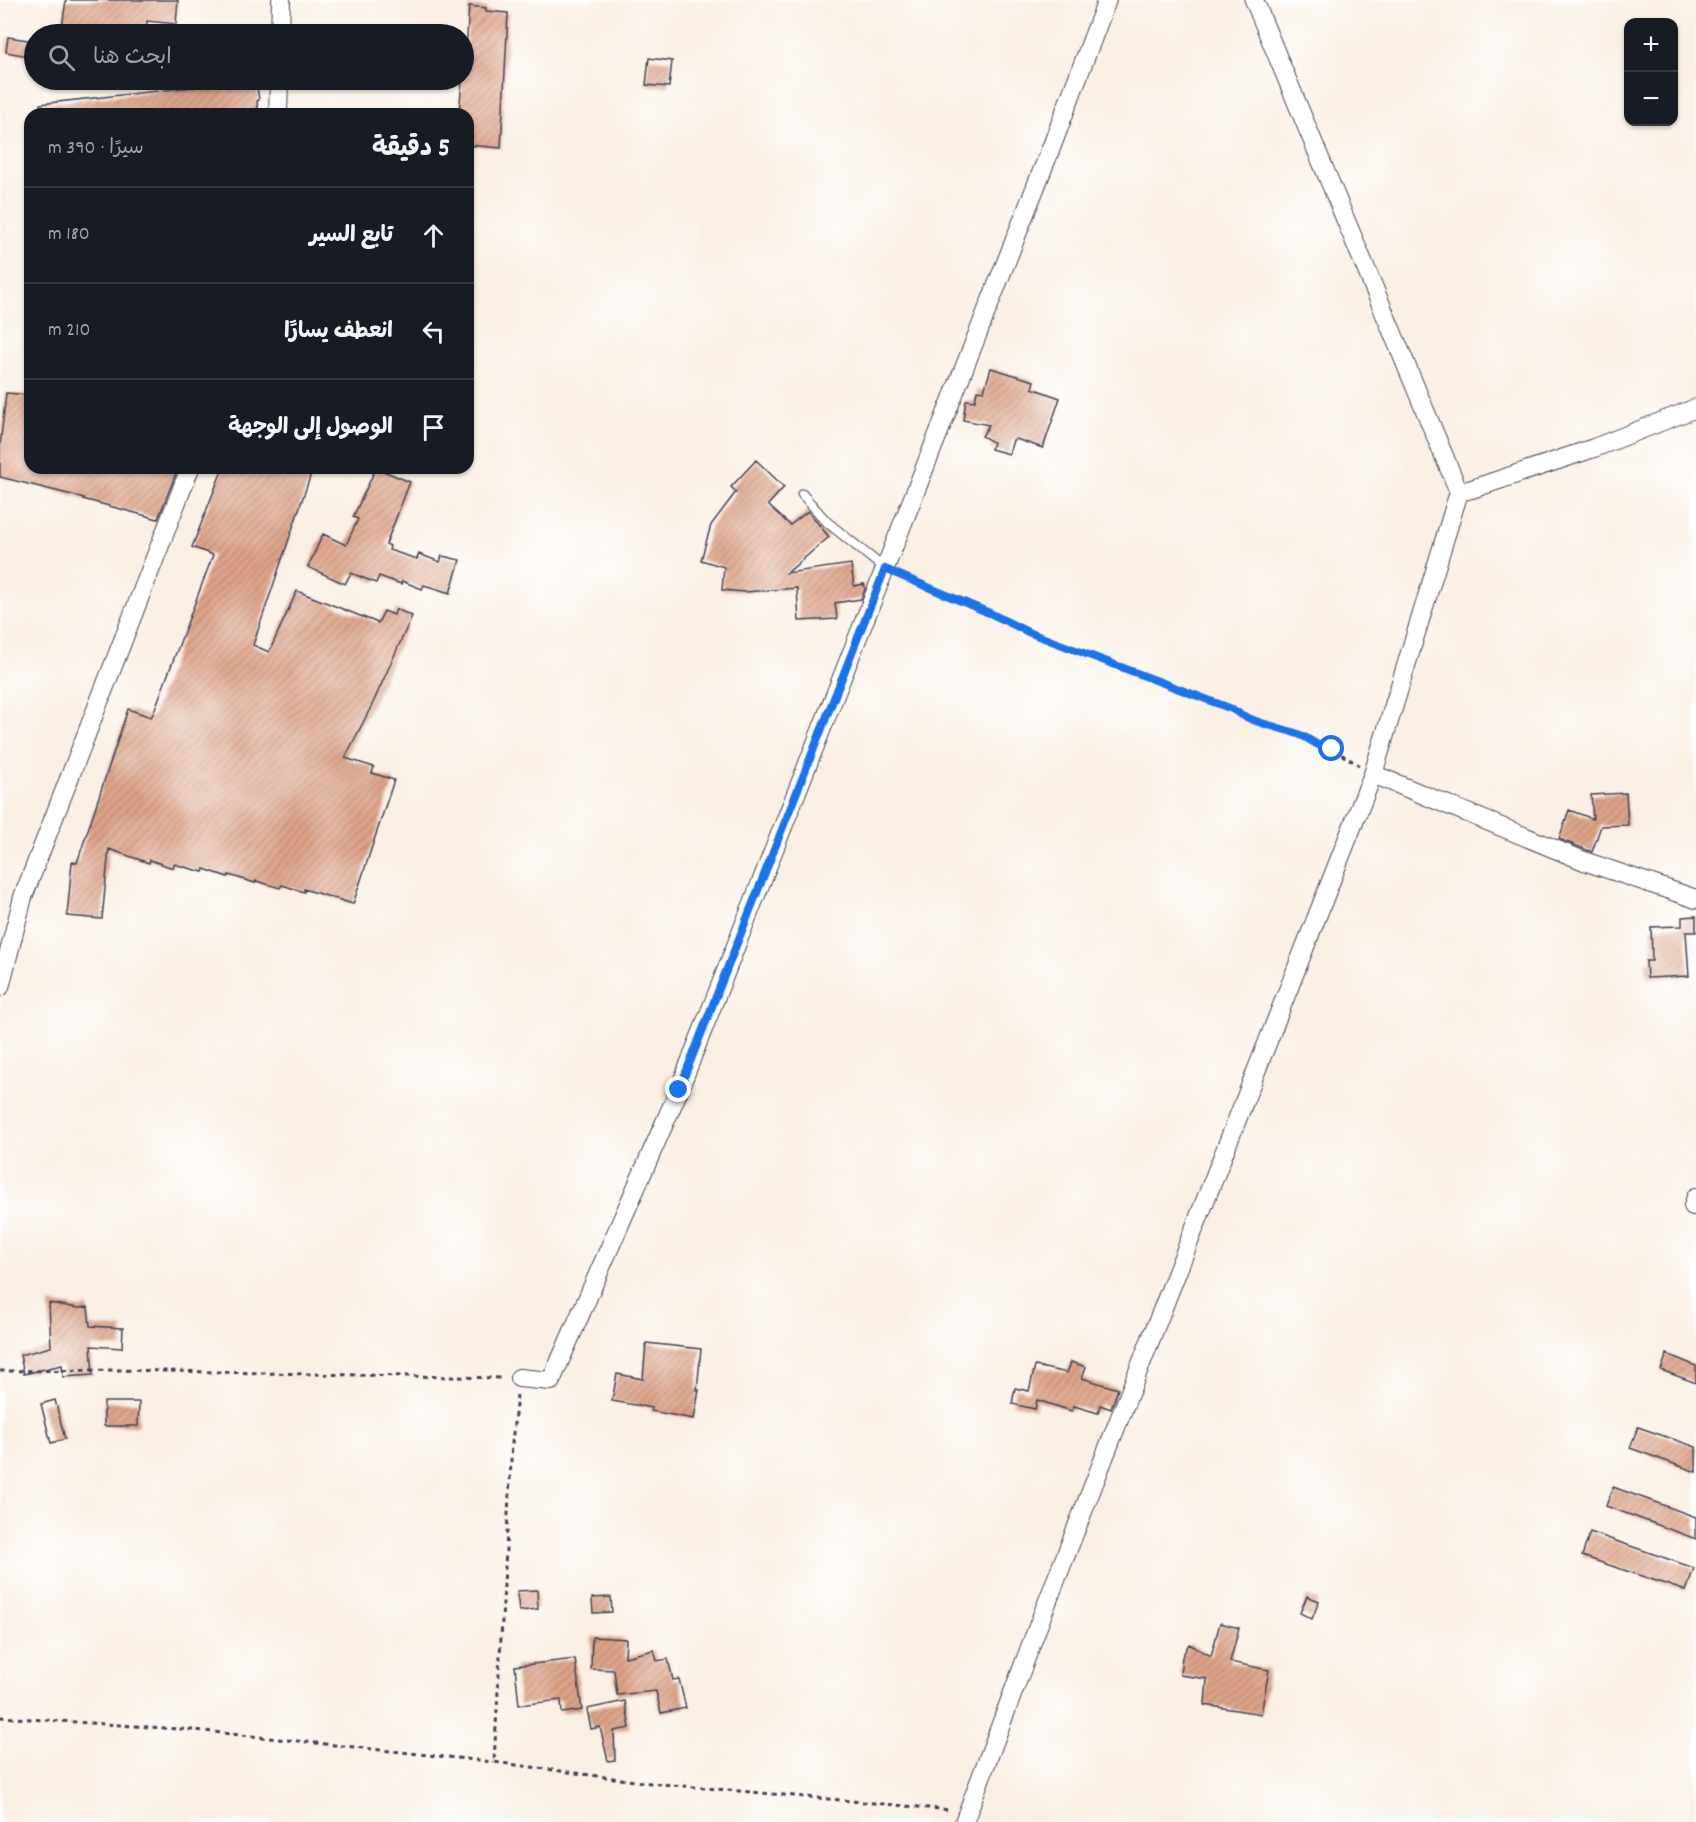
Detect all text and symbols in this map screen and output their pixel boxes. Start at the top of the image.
map controls [1624,18,1678,126]
button: + [1624,18,1678,72]
search box [24,24,474,90]
icon: search [45,41,78,74]
text: ابحث هنا [93,43,172,74]
button: − [1624,72,1678,126]
text: 5 دقيقة [372,131,450,168]
text: سيرًا · 390 m [48,135,144,163]
icon: ahead [417,219,450,252]
text: 180 m [48,221,90,249]
text: تابع السير [310,221,393,252]
icon: left [417,315,450,348]
text: 210 m [48,317,90,345]
text: انعطف يسارًا [284,317,393,348]
icon: arrive [417,411,450,444]
text: الوصول إلى الوجهة [228,413,393,444]
route start [1318,735,1344,761]
route end [665,1076,691,1102]

